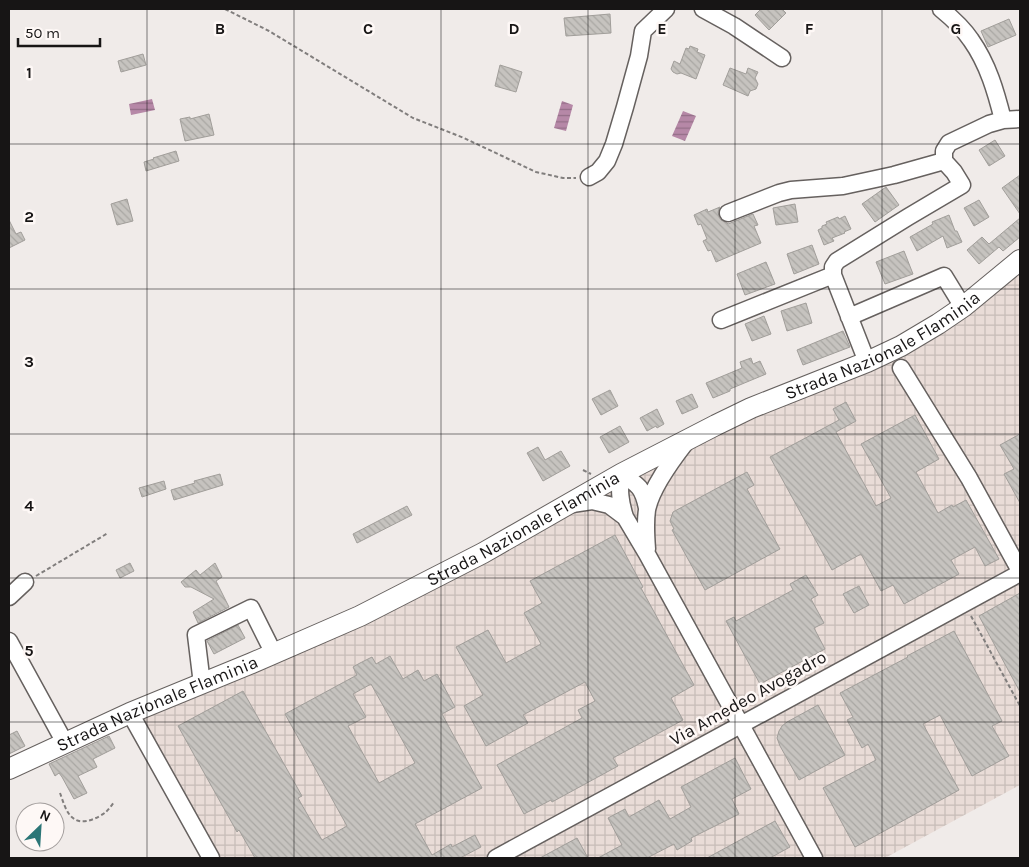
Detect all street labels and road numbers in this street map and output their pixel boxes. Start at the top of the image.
street label: Strada Nazionale Flaminia [782,286,985,404]
street label: Strada Nazionale Flaminia [423,466,623,591]
street label: Via Amedeo Avogadro [666,646,830,750]
street label: Strada Nazionale Flaminia [53,651,261,757]

